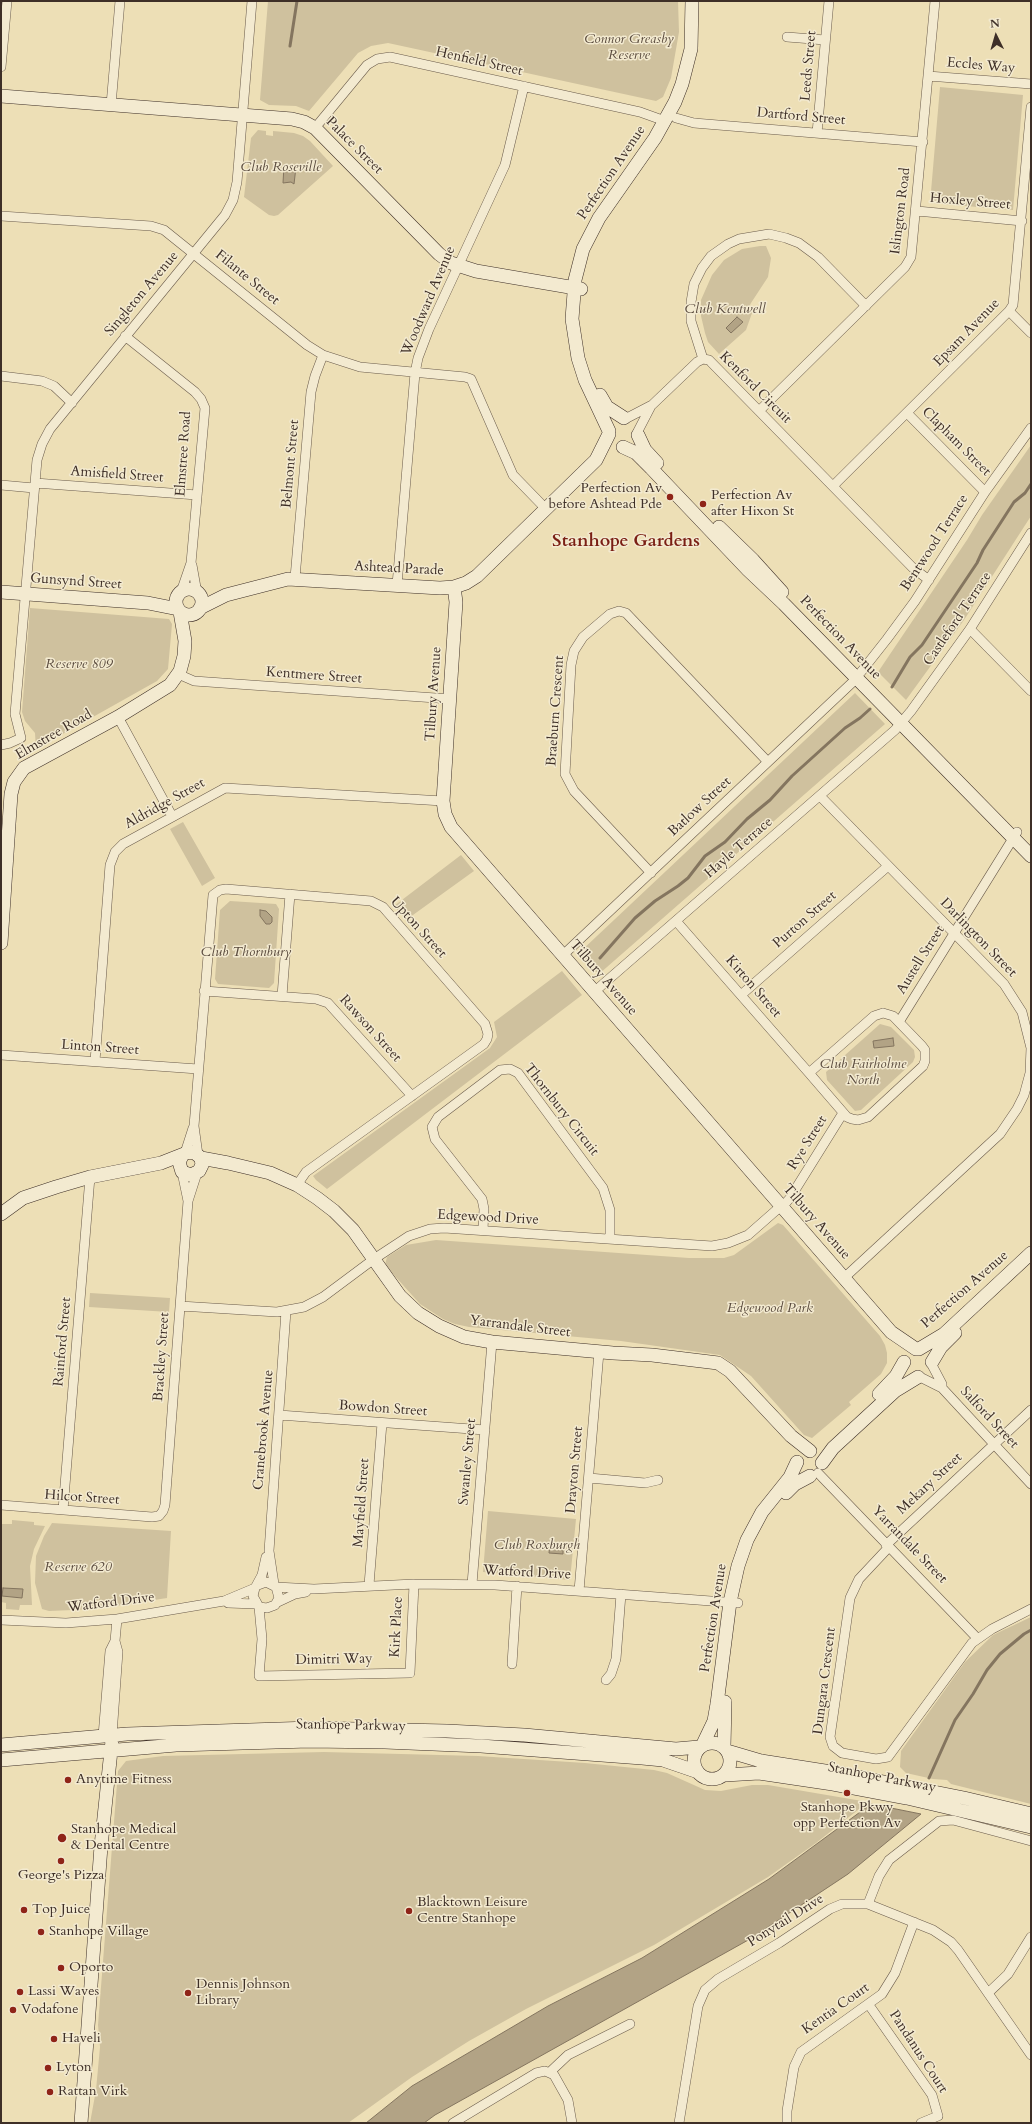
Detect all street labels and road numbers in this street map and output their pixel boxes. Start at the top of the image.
street label: Leeds Street [798,30,820,102]
street label: Henfield Street [434,44,524,80]
street label: Eccles Way [946,55,1016,77]
street label: Dartford Street [756,105,846,129]
street label: Palace Street [322,114,386,178]
street label: Perfection Avenue [574,123,650,223]
street label: Islington Road [887,167,915,255]
street label: Hoxley Street [929,190,1011,214]
street label: Woodward Avenue [398,244,460,358]
street label: Filante Street [212,247,282,309]
street label: Singleton Avenue [102,248,182,340]
street label: Epsam Avenue [930,296,1004,370]
street label: Kenford Circuit [715,348,795,428]
street label: Clapham Street [918,404,994,480]
street label: Elmstree Road [173,411,195,497]
street label: Belmont Street [279,419,303,509]
street label: Amisfield Street [70,463,164,487]
street label: Bentwood Terrace [898,492,972,594]
street label: Ashtead Parade [354,558,444,580]
street label: Castleford Terrace [920,569,996,669]
street label: Gunsynd Street [30,570,122,594]
street label: Perfection Avenue [796,593,884,683]
street label: Tilbury Avenue [422,646,446,742]
street label: Braeburn Crescent [544,655,568,767]
street label: Kentmere Street [265,664,363,688]
street label: Elmstree Road [13,706,95,764]
street label: Batlow Street [665,774,735,840]
street label: Aldridge Street [122,775,208,833]
street label: Hayle Terrace [702,814,776,882]
street label: Purton Street [770,888,840,952]
street label: Upton Street [386,894,450,962]
street label: Darlington Street [936,895,1020,981]
street label: Austell Street [893,923,949,997]
street label: Tilbury Avenue [566,937,640,1019]
street label: Kirton Street [721,952,785,1022]
street label: Rawson Street [335,992,405,1066]
street label: Linton Street [61,1037,139,1059]
street label: Thornbury Circuit [520,1061,602,1159]
street label: Rye Street [785,1113,831,1173]
street label: Tilbury Avenue [779,1181,853,1263]
street label: Edgewood Drive [437,1207,539,1229]
street label: Perfection Avenue [918,1248,1012,1332]
street label: Rainford Street [51,1297,75,1387]
street label: Brackley Street [151,1312,173,1402]
street label: Yarrandale Street [469,1312,571,1342]
street label: Cranebrook Avenue [250,1369,278,1491]
street label: Salford Street [956,1384,1022,1452]
street label: Bowdon Street [338,1398,428,1420]
street label: Swanley Street [456,1418,480,1506]
street label: Drayton Street [563,1426,587,1514]
street label: Mekary Street [894,1450,966,1518]
street label: Mayfield Street [351,1458,373,1548]
street label: Hilcot Street [44,1487,120,1509]
street label: Yarrandale Street [868,1503,950,1587]
street label: Watford Drive [483,1562,571,1584]
street label: Perfection Avenue [697,1562,731,1674]
street label: Watford Drive [66,1589,156,1617]
street label: Kirk Place [387,1596,407,1658]
street label: Dungara Crescent [810,1626,840,1736]
street label: Dimitri Way [295,1651,373,1669]
street label: Stanhope Parkway [296,1717,406,1735]
street label: Stanhope Parkway [826,1759,938,1797]
street label: Ponytail Drive [745,1891,827,1951]
street label: Kentia Court [799,1980,873,2038]
street label: Pandanus Court [885,2007,951,2097]

